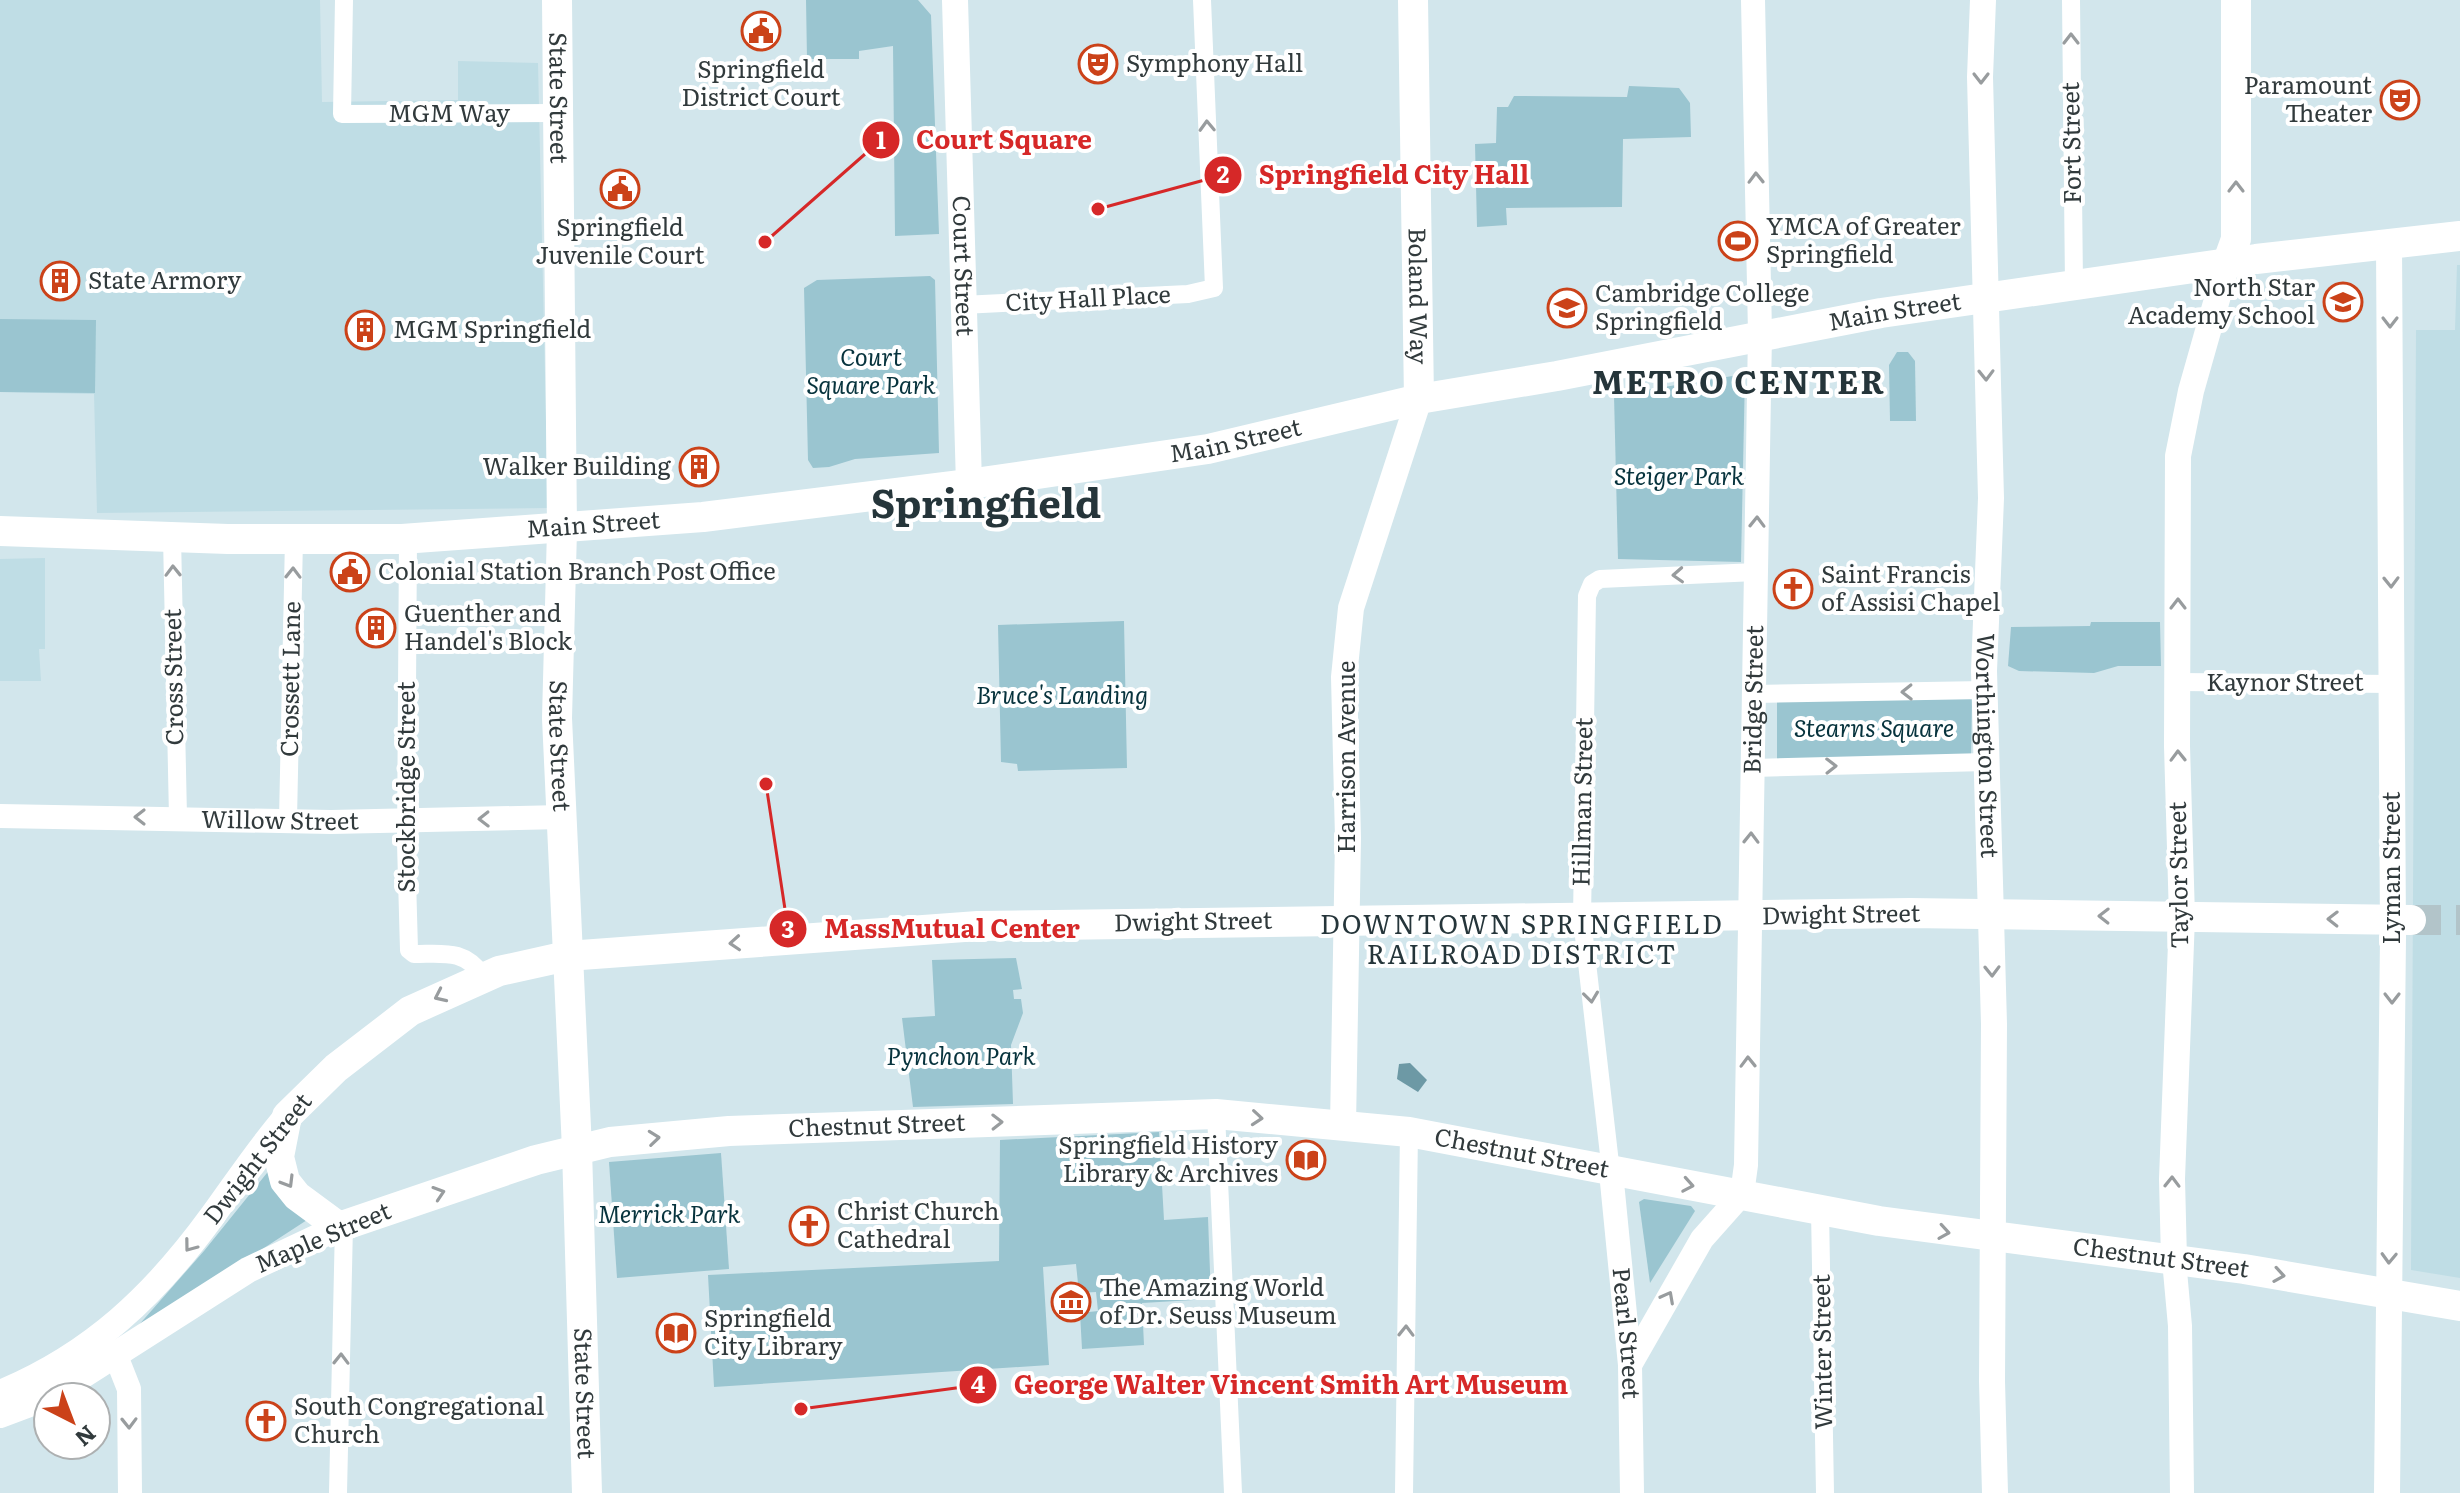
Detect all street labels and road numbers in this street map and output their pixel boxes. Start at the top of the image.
street label: State Street [542,32,579,164]
street label: Fort Street [2051,81,2088,204]
street label: MGM Way [388,94,510,129]
street label: Court Street [946,195,985,337]
street label: Boland Way [1401,227,1438,365]
street label: City Hall Place [1004,275,1172,318]
street label: Main Street [1825,282,1963,338]
street label: Main Street [1167,407,1305,469]
street label: Main Street [525,500,662,545]
street label: Crossett Lane [270,601,307,757]
street label: Cross Street [153,608,190,746]
street label: Bridge Street [1733,625,1770,774]
street label: Worthington Street [1969,633,2009,859]
street label: Harrison Avenue [1327,660,1362,854]
street label: Kaynor Street [2206,663,2364,698]
street label: State Street [542,680,581,813]
street label: Stockbridge Street [387,681,422,893]
street label: Hillman Street [1562,717,1599,887]
street label: Lyman Street [2372,791,2407,944]
street label: Willow Street [201,800,359,837]
street label: Taylor Street [2158,801,2195,949]
street label: Dwight Street [1761,894,1921,931]
street label: Dwight Street [1113,901,1273,938]
street label: Dwight Street [193,1084,319,1231]
street label: Chestnut Street [788,1103,966,1144]
street label: Chestnut Street [1432,1117,1613,1185]
street label: Maple Street [249,1191,396,1280]
street label: Chestnut Street [2071,1227,2253,1285]
street label: Pearl Street [1605,1266,1651,1400]
street label: Winter Street [1802,1274,1839,1430]
street label: State Street [567,1327,606,1460]

